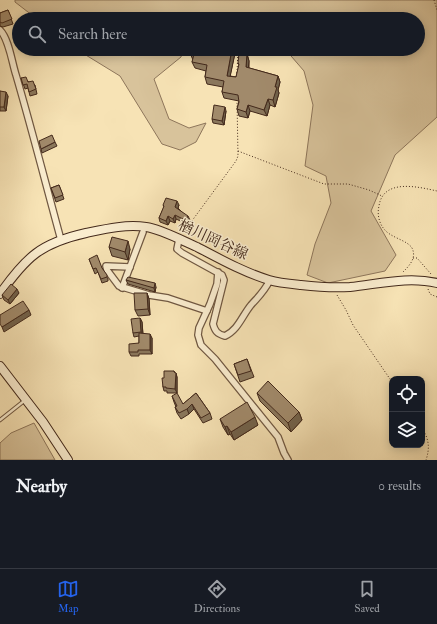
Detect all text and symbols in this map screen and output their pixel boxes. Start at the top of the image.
search box [12,12,425,56]
icon: search [26,23,48,45]
text: Search here [58,25,127,44]
street label: 楢川岡谷線 [175,216,251,264]
map controls [389,376,425,448]
button: locate [389,376,425,412]
button: layers [389,412,425,448]
text: Nearby [16,476,67,497]
text: 0 results [378,478,421,494]
tab: Map [57,578,79,615]
tab: Directions [194,578,240,615]
tab: Saved [355,578,380,615]

